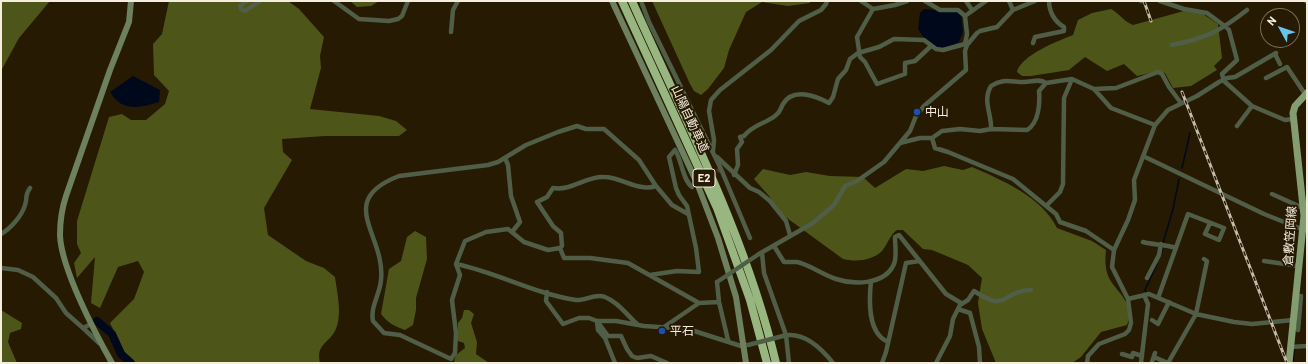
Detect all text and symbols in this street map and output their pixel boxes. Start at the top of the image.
north arrow [1260,8,1300,48]
text: N [1264,14,1279,28]
street label: 山陽自動車道 [668,83,712,155]
place label: 中山 [925,105,949,119]
marker: 中山 [912,107,922,117]
road number: E2 [693,169,715,187]
street label: 倉敷笠岡線 [1281,206,1299,266]
place label: 平石 [670,324,694,338]
marker: 平石 [657,326,667,336]

